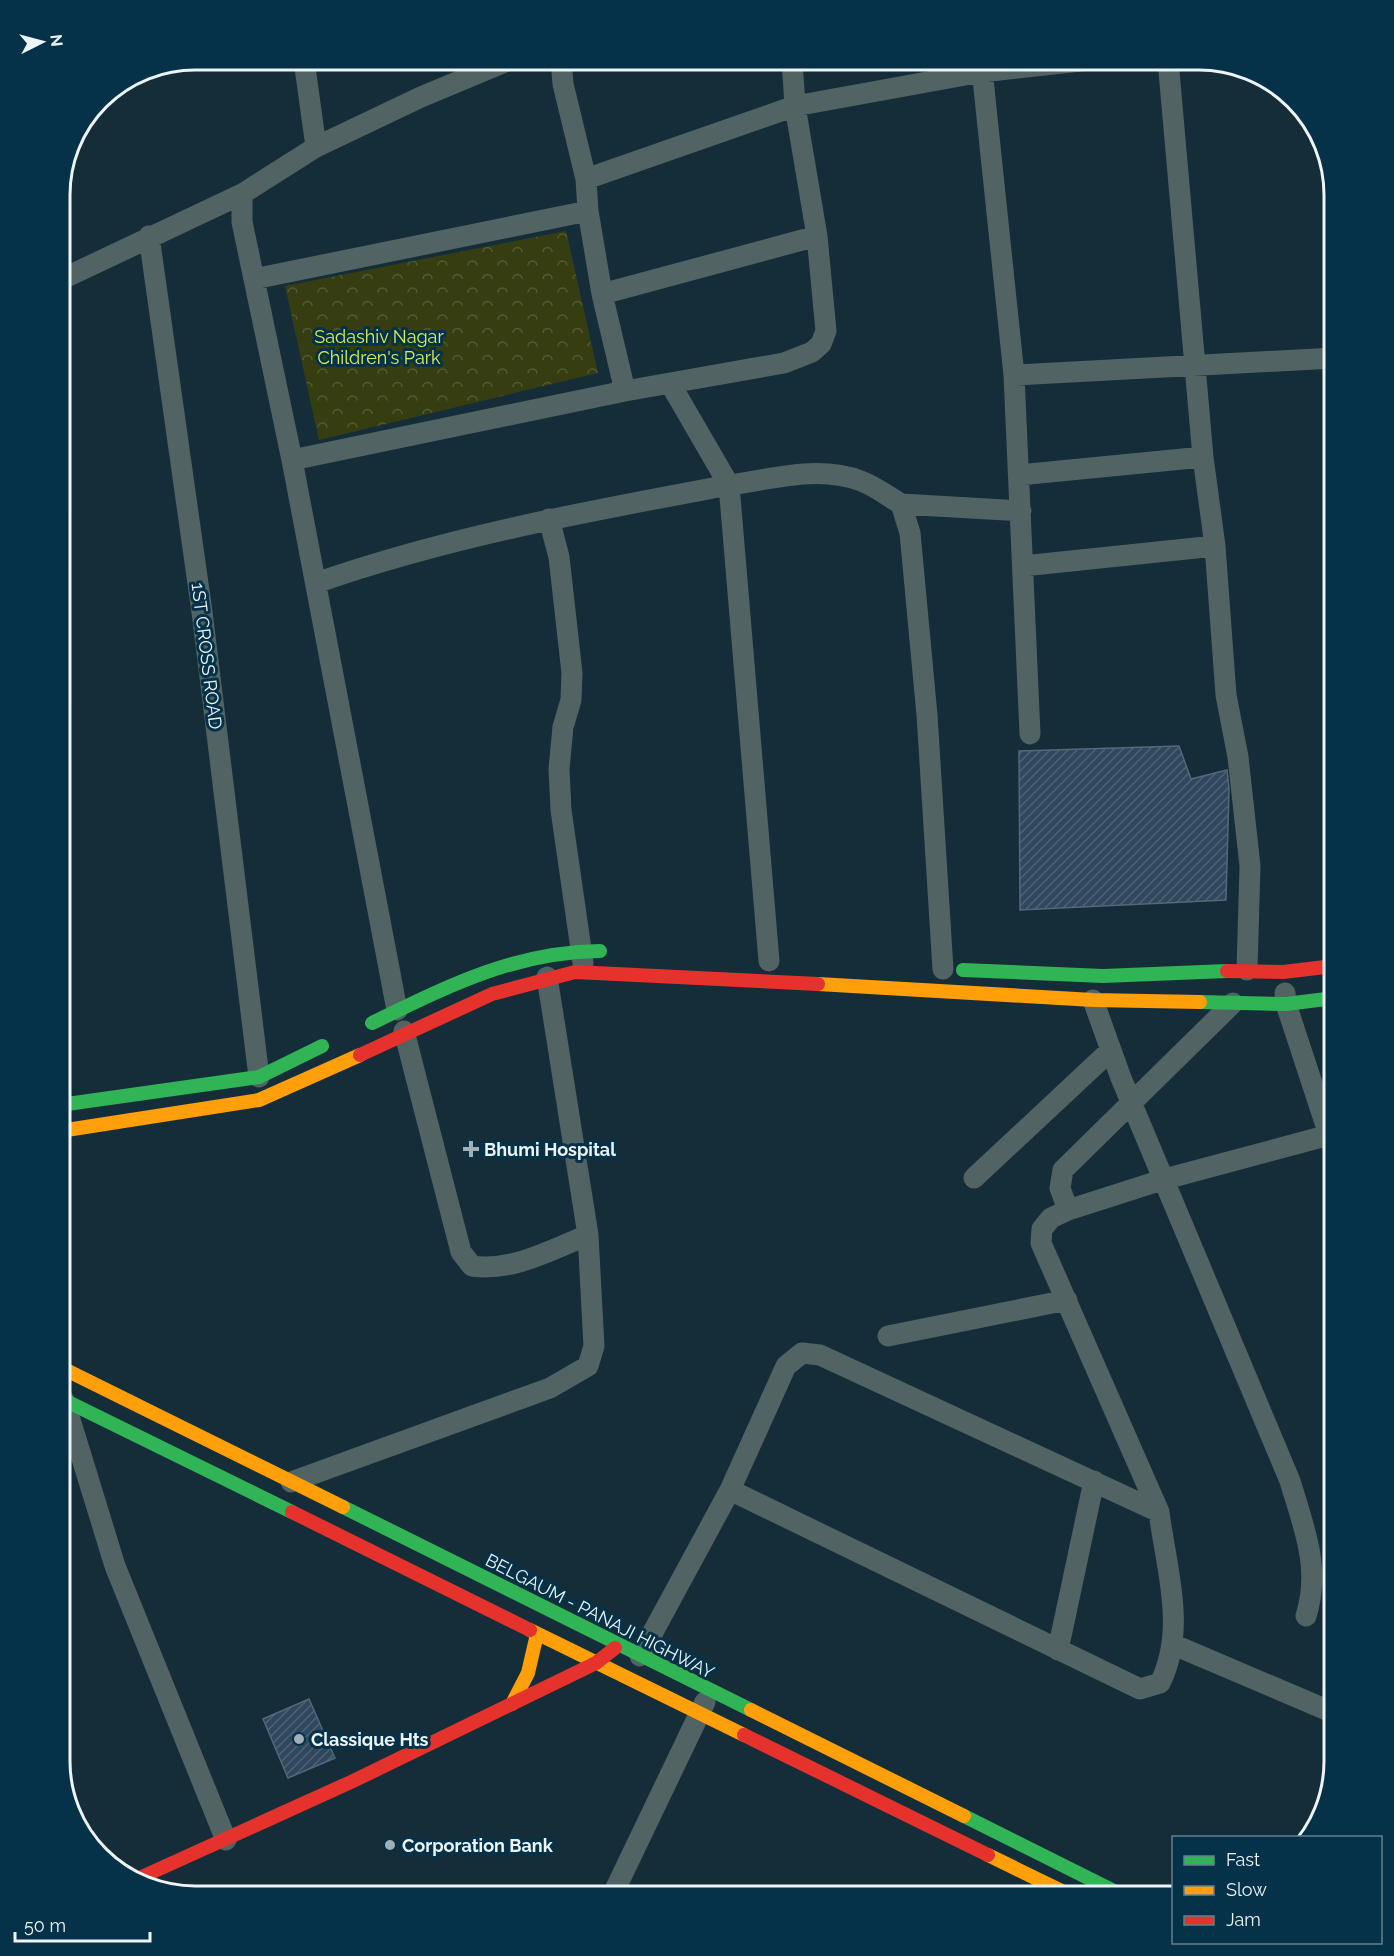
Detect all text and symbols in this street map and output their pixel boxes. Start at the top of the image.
north arrow [12,12,72,72]
text: N [46,33,67,48]
park label: Sadashiv Nagar Children's Park [314,326,444,368]
street label: 1ST CROSS ROAD [188,581,226,731]
place label: Bhumi Hospital [484,1139,616,1160]
marker: Bhumi Hospital [462,1140,480,1158]
street label: BELGAUM - PANAJI HIGHWAY [482,1549,718,1683]
place label: Classique Hts [311,1729,429,1750]
marker: Classique Hts [292,1732,306,1746]
place label: Corporation Bank [402,1835,554,1856]
legend [1172,1836,1382,1944]
marker: Corporation Bank [383,1838,397,1852]
text: Fast [1226,1849,1260,1870]
text: Slow [1226,1879,1267,1900]
scale bar [15,1905,150,1943]
text: Jam [1226,1909,1261,1930]
text: 50 m [24,1915,66,1936]

